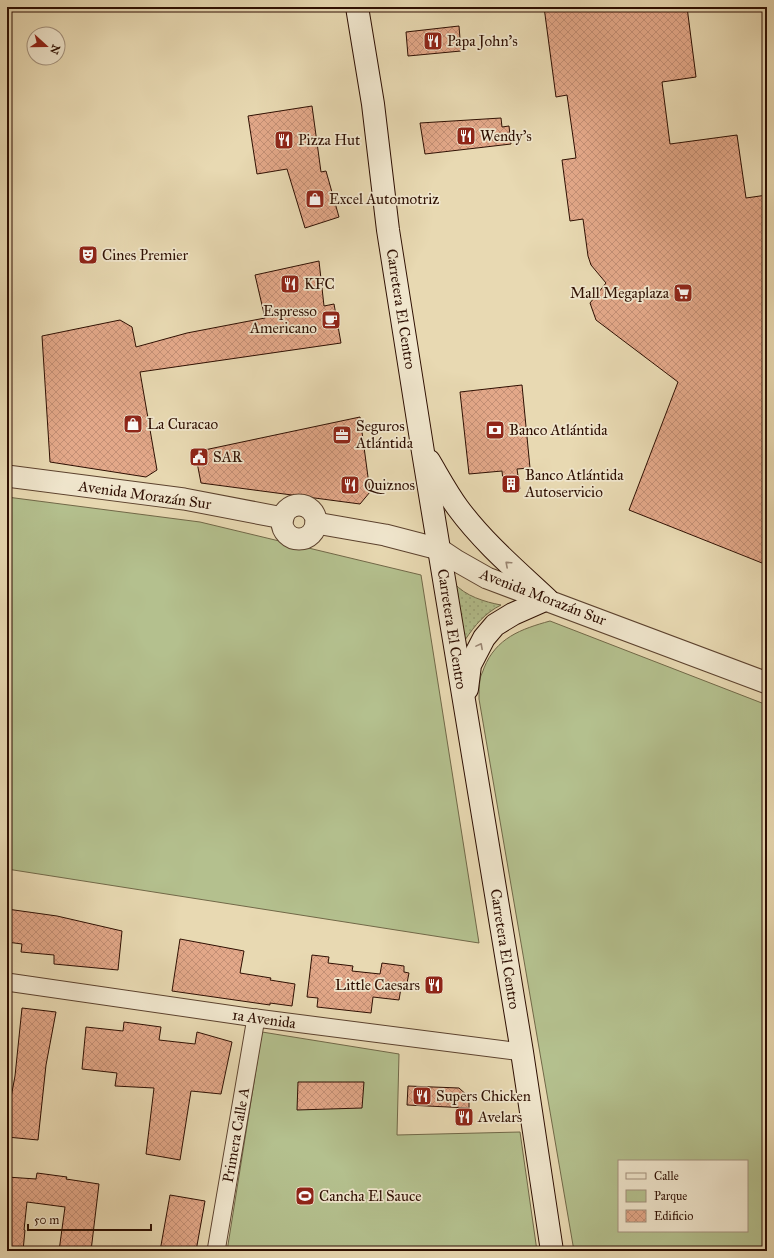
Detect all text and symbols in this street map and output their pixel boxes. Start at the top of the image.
north arrow [26,26,66,66]
restaurant icon: Papa John's [422,30,444,52]
place label: Papa John's [447,32,518,51]
text: N [47,43,63,57]
restaurant icon: Wendy's [455,125,477,147]
place label: Wendy's [480,127,532,145]
restaurant icon: Pizza Hut [273,129,295,151]
place label: Pizza Hut [298,131,361,149]
shop icon: Excel Automotriz [304,188,326,210]
place label: Excel Automotriz [329,190,439,208]
theatre icon: Cines Premier [77,244,99,266]
place label: Cines Premier [102,246,189,264]
street label: Carretera El Centro [383,247,419,371]
restaurant icon: KFC [279,273,301,295]
place label: KFC [304,275,335,293]
supermarket icon: Mall Megaplaza [672,282,694,304]
place label: Mall Megaplaza [570,284,670,302]
place label: Espresso Americano [249,302,317,337]
cafe icon: Espresso Americano [320,309,342,331]
shop icon: La Curacao [122,413,144,435]
place label: La Curacao [147,415,218,433]
place label: Seguros Atlántida [355,417,414,452]
bank icon: Banco Atlántida [484,419,506,441]
place label: Banco Atlántida [509,421,608,439]
office icon: Seguros Atlántida [331,424,353,446]
public building icon: SAR [188,446,210,468]
place label: SAR [213,448,243,466]
place label: Banco Atlántida Autoservicio [524,466,624,501]
building icon: Banco Atlántida Autoservicio [500,473,522,495]
restaurant icon: Quiznos [339,474,361,496]
place label: Quiznos [364,476,415,494]
street label: Avenida Morazán Sur [77,477,213,513]
one-way arrow [505,561,513,568]
street label: Avenida Morazán Sur [476,564,609,630]
street label: Carretera El Centro [434,567,470,691]
one-way arrow [475,643,483,650]
street label: Carretera El Centro [487,887,523,1011]
restaurant icon: Little Caesars [423,974,445,996]
place label: Little Caesars [335,976,420,994]
street label: 1a Avenida [231,1006,298,1032]
restaurant icon: Supers Chicken [411,1085,433,1107]
street label: Primera Calle A [219,1086,253,1184]
place label: Supers Chicken [436,1087,531,1105]
restaurant icon: Avelars [453,1106,475,1128]
place label: Avelars [477,1108,522,1126]
legend [618,1160,748,1232]
text: Calle [654,1169,679,1183]
sports icon: Cancha El Sauce [294,1185,316,1207]
place label: Cancha El Sauce [319,1187,421,1205]
text: Parque [654,1189,687,1204]
scale bar [28,1206,151,1232]
text: Edificio [654,1209,693,1223]
text: 50 m [34,1213,59,1227]

